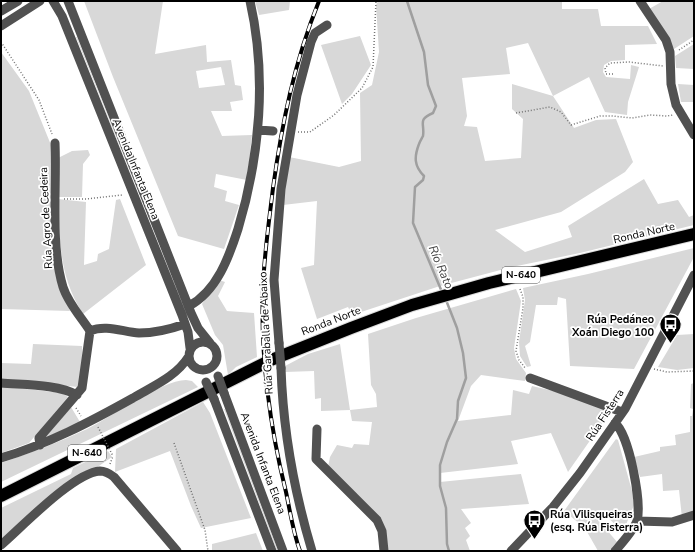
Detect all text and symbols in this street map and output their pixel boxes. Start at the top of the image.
street label: Avenida Infanta Elena [109,116,163,222]
street label: Rúa Agro de Cedeira [36,167,56,269]
street label: Ronda Norte [612,219,676,247]
water label: Río Rato [425,243,457,291]
road number: N-640 [502,267,540,283]
street label: Rúa Garaballa de Abaixo [255,271,277,395]
street label: Ronda Norte [299,303,363,339]
place label: Rúa Pedáneo Xoán Diego 100 [571,312,654,340]
bus stop icon: Rúa Pedáneo Xoán Diego 100 [657,312,683,345]
street label: Rúa Fisterra [583,386,628,444]
street label: Avenida Infanta Elena [237,410,289,516]
road number: N-640 [68,445,106,461]
bus stop icon: Rúa Vilisqueiras (esq. Rúa Fisterra) [521,507,547,540]
place label: Rúa Vilisqueiras (esq. Rúa Fisterra) [550,507,643,535]

